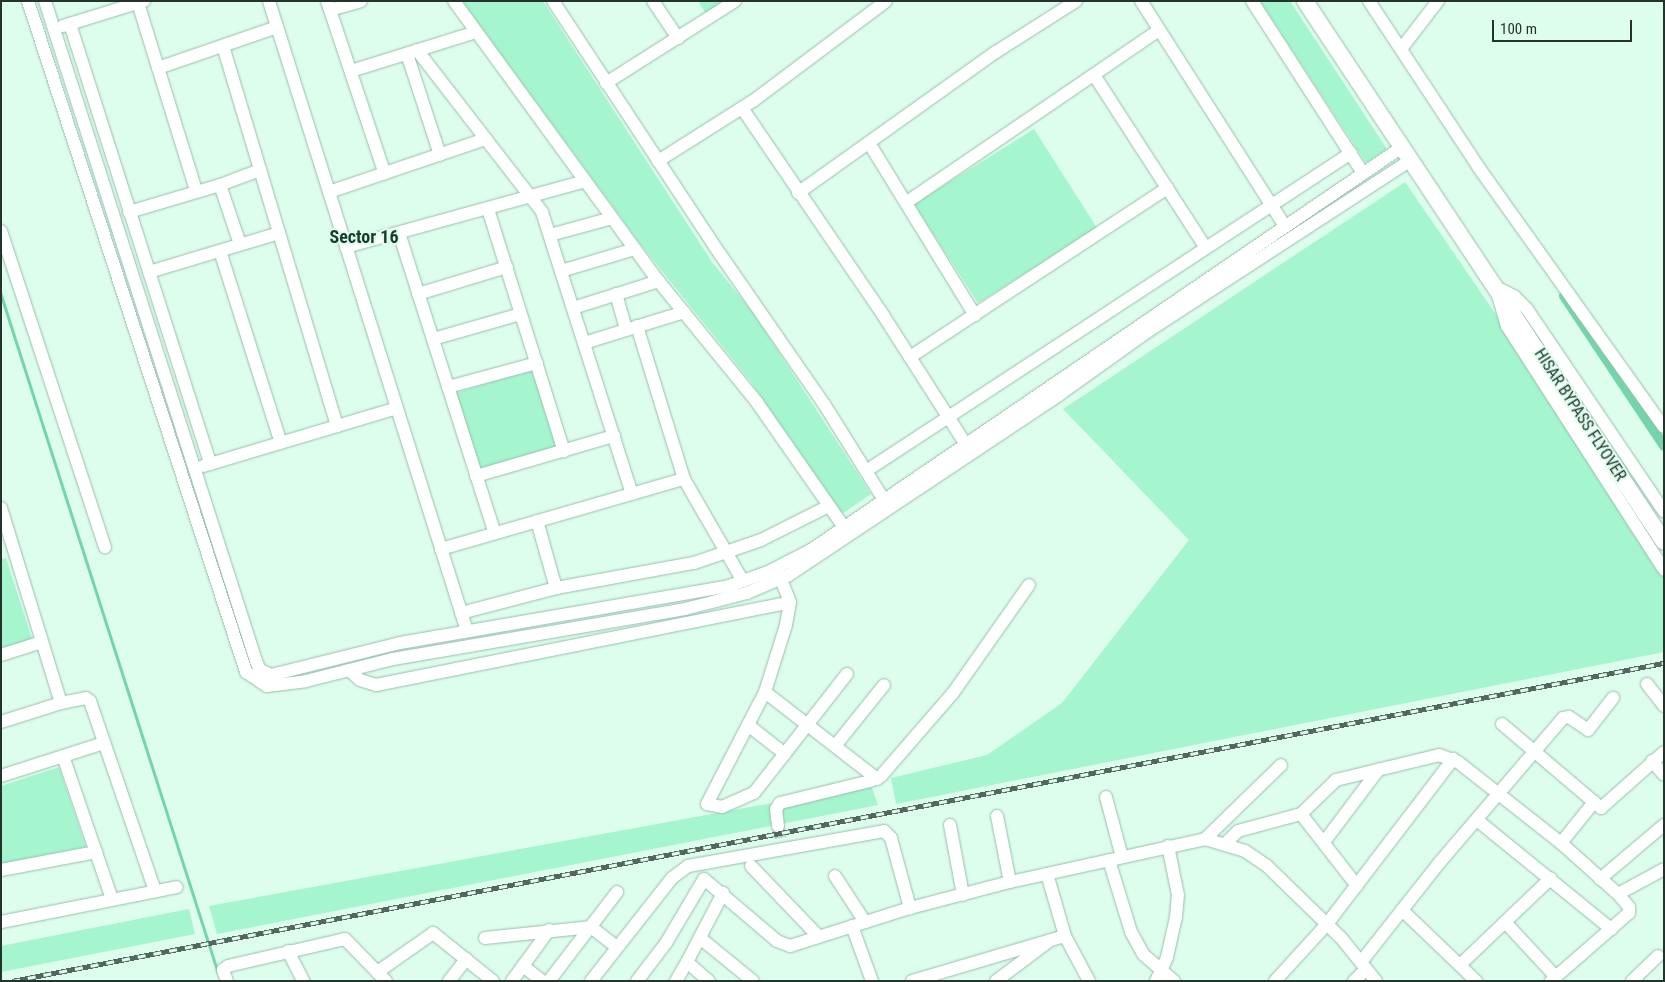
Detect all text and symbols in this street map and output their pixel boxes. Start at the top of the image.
scale bar [1495,10,1635,42]
text: 100 m [1500,20,1537,38]
district label: Sector 16 [329,226,399,248]
street label: HISAR BYPASS FLYOVER [1530,345,1630,485]

